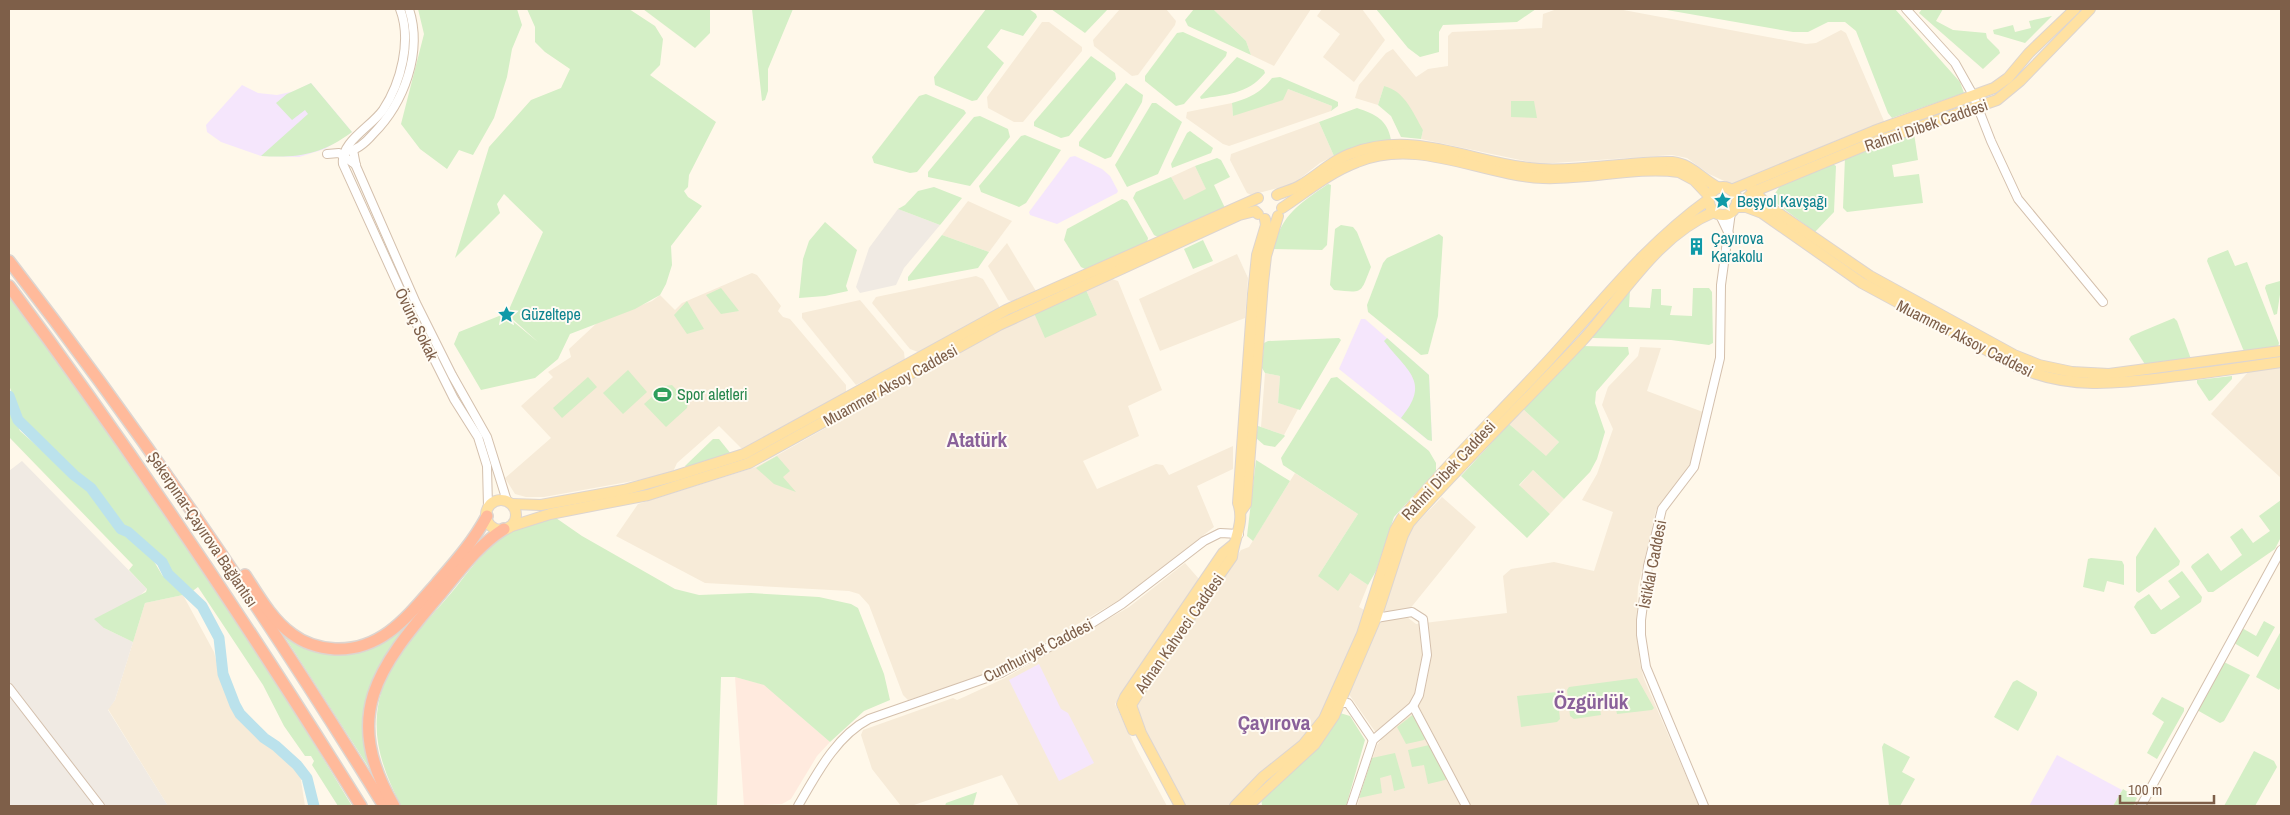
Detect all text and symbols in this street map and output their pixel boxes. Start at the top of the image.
street label: Rahmi Dibek Caddesi [1861,94,1991,156]
place label: Beşyol Kavşağı [1737,190,1827,212]
place icon: Beşyol Kavşağı [1713,191,1733,211]
place label: Çayırova Karakolu [1711,227,1764,267]
building icon: Çayırova Karakolu [1687,237,1707,257]
street label: Övünç Sokak [390,284,444,364]
street label: Muammer Aksoy Caddesi [1893,294,2037,382]
place label: Güzeltepe [521,303,581,325]
place icon: Güzeltepe [497,304,517,324]
street label: Muammer Aksoy Caddesi [819,339,961,431]
place label: Spor aletleri [677,383,748,405]
sports icon: Spor aletleri [653,384,673,404]
street label: Rahmi Dibek Caddesi [1396,415,1500,525]
district label: Atatürk [947,425,1008,454]
street label: Şekerpınar-Çayırova Bağlantısı [143,447,263,611]
street label: İstiklal Caddesi [1633,518,1671,610]
street label: Adnan Kahveci Caddesi [1129,569,1229,698]
street label: Cumhuriyet Caddesi [979,613,1097,687]
district label: Özgürlük [1554,687,1629,716]
district label: Çayırova [1238,708,1311,737]
scale bar [2120,772,2214,804]
text: 100 m [2128,779,2162,800]

